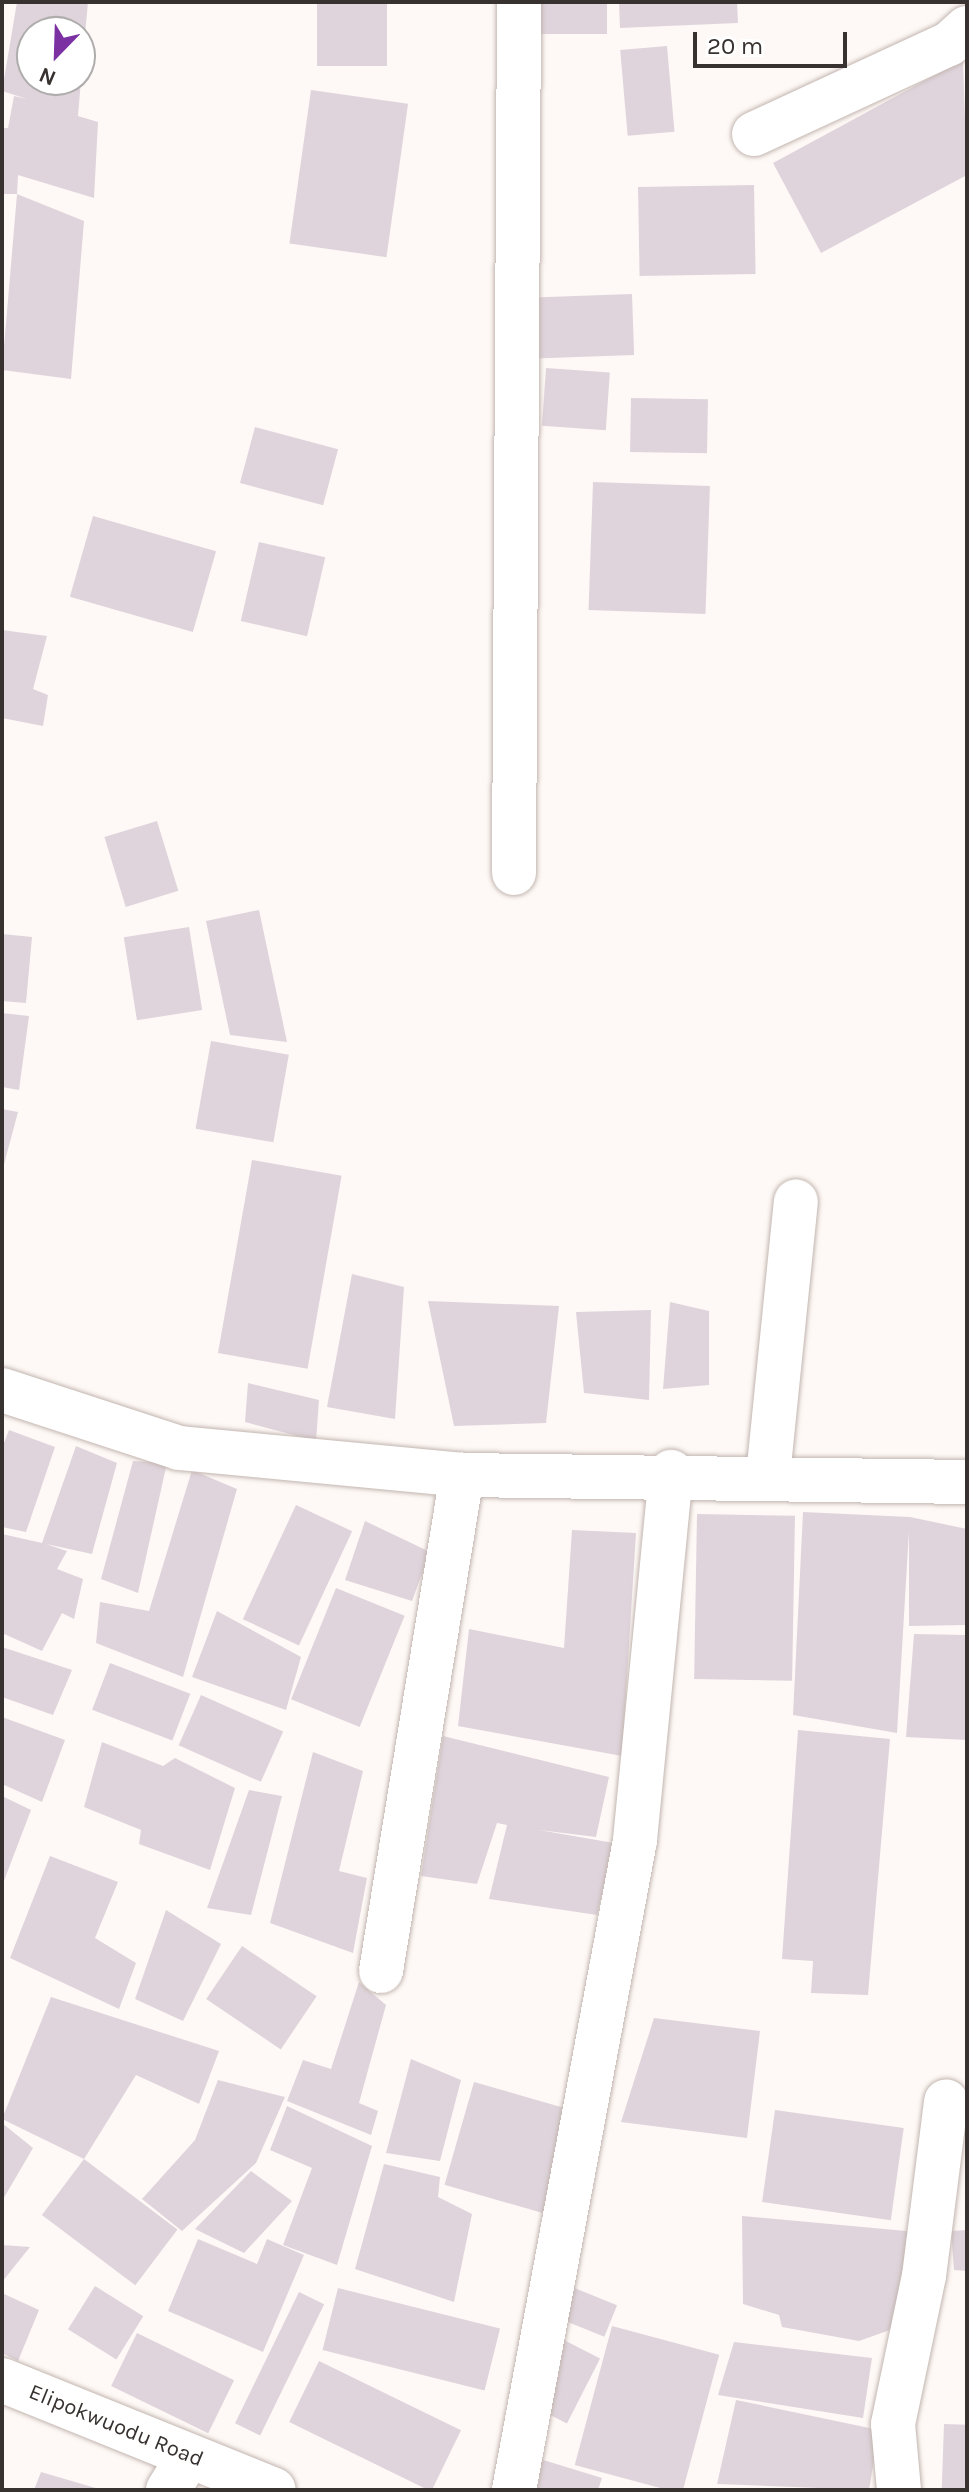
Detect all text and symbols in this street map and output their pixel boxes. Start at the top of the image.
north arrow [16,16,96,96]
scale bar [697,16,851,66]
text: 20 m [707,32,763,60]
text: N [35,61,60,91]
street label: Elipokwuodu Road [25,2379,207,2473]

